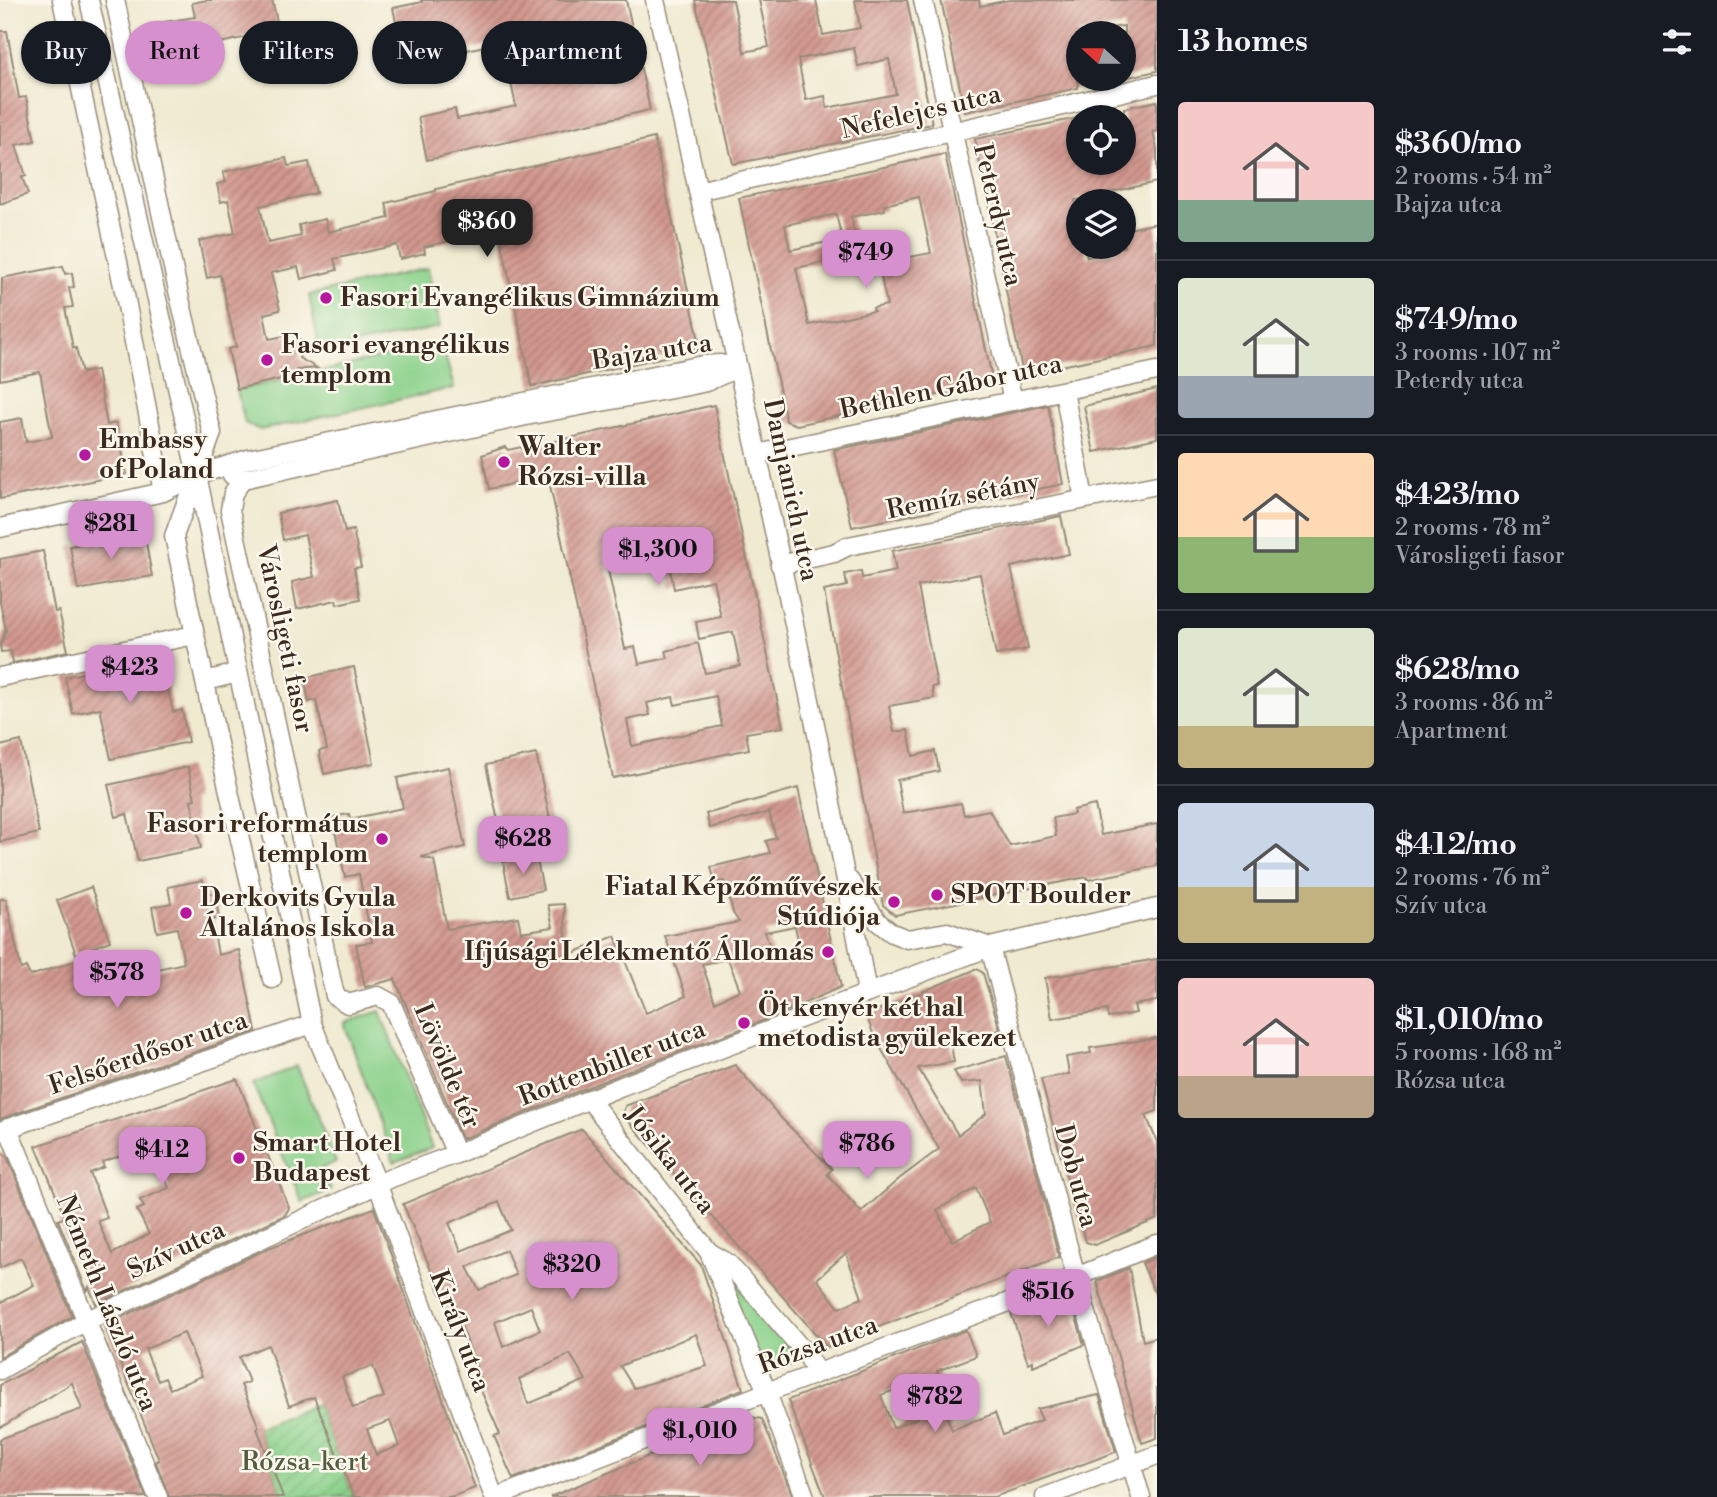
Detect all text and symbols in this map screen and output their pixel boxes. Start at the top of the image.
chip: Buy [21,21,111,84]
chip: Rent [125,21,225,84]
chip: Filters [239,21,358,84]
chip: New [372,21,467,84]
chip: Apartment [481,21,647,84]
north arrow [1066,21,1136,91]
map controls [1066,21,1136,259]
text: 13 homes [1178,23,1308,61]
icon: filters [1658,23,1696,61]
street label: Nefelejcs utca [838,78,1005,146]
button: locate [1066,105,1136,175]
text: $360/mo [1395,125,1522,163]
icon: home [1234,130,1318,214]
street label: Peterdy utca [966,141,1030,290]
text: 2 rooms · 54 m² [1395,163,1552,191]
button: layers [1066,189,1136,259]
text: Bajza utca [1395,191,1502,219]
pin: $360 [446,200,528,259]
text: $360 [458,208,516,236]
pin: $749 [825,230,907,290]
text: $749 [838,239,894,267]
place label: Fasori Evangélikus Gimnázium [340,282,720,314]
marker: Fasori Evangélikus Gimnázium [318,290,334,306]
text: $749/mo [1395,301,1518,339]
icon: home [1234,306,1318,390]
street label: Bajza utca [589,327,715,377]
place label: Fasori evangélikus templom [281,329,510,391]
text: 3 rooms · 107 m² [1395,339,1560,367]
street label: Bethlen Gábor utca [836,348,1066,426]
marker: Fasori evangélikus templom [259,352,275,368]
text: Peterdy utca [1395,367,1524,395]
street label: Damjanich utca [756,396,826,585]
place label: Embassy of Poland [99,424,214,486]
place label: Walter Rózsi-villa [517,431,648,493]
marker: Embassy of Poland [77,447,93,463]
marker: Walter Rózsi-villa [496,454,512,470]
street label: Remíz sétány [884,465,1043,527]
text: $423/mo [1395,476,1520,514]
icon: home [1234,481,1318,565]
pin: $281 [70,502,152,561]
text: $281 [84,510,138,538]
text: 2 rooms · 78 m² [1395,514,1550,542]
pin: $1,300 [601,528,715,587]
text: $1,300 [618,536,698,564]
street label: Városligeti fasor [249,541,321,736]
text: Városligeti fasor [1395,542,1565,570]
pin: $423 [89,646,171,705]
text: $628/mo [1395,651,1520,689]
text: $423 [101,654,159,682]
icon: home [1234,656,1318,740]
text: 3 rooms · 86 m² [1395,689,1552,717]
text: Apartment [1395,717,1508,745]
place label: Fasori református templom [147,808,368,870]
pin: $628 [482,816,564,876]
text: $628 [494,825,552,853]
text: $412/mo [1395,826,1517,864]
marker: Fasori református templom [374,831,390,847]
icon: home [1234,831,1318,915]
text: 2 rooms · 76 m² [1395,864,1550,892]
place label: Fiatal Képzőművészek Stúdiója [605,871,881,933]
place label: SPOT Boulder [951,879,1131,911]
place label: Derkovits Gyula Általános Iskola [199,882,397,944]
marker: SPOT Boulder [929,887,945,903]
text: Szív utca [1395,892,1487,920]
marker: Fiatal Képzőművészek Stúdiója [886,894,902,910]
marker: Derkovits Gyula Általános Iskola [178,905,194,921]
place label: Ifjúsági Lélekmentő Állomás [464,934,814,968]
marker: Ifjúsági Lélekmentő Állomás [820,944,836,960]
pin: $578 [76,950,158,1010]
text: $578 [89,959,145,987]
place label: Öt kenyér két hal metodista gyülekezet [758,990,1017,1054]
street label: Lövölde tér [406,999,488,1133]
text: $1,010/mo [1395,1001,1544,1039]
street label: Felsőerdősor utca [44,1004,252,1102]
icon: home [1234,1006,1318,1090]
street label: Rottenbiller utca [514,1012,711,1113]
marker: Öt kenyér két hal metodista gyülekezet [736,1015,752,1031]
text: 5 rooms · 168 m² [1395,1039,1562,1067]
text: Rózsa utca [1395,1067,1505,1095]
street label: Jósika utca [617,1099,723,1221]
street label: Dob utca [1047,1121,1105,1232]
pin: $786 [826,1122,908,1181]
place label: Smart Hotel Budapest [253,1127,401,1189]
pin: $412 [121,1128,203,1187]
text: $786 [839,1130,895,1158]
text: $412 [135,1136,189,1164]
marker: Smart Hotel Budapest [231,1150,247,1166]
street label: Németh László utca [49,1190,165,1417]
street label: Szív utca [122,1213,231,1287]
pin: $320 [531,1242,613,1302]
text: $320 [543,1251,601,1279]
street label: Király utca [422,1266,498,1397]
pin: $516 [1007,1270,1089,1329]
text: $516 [1022,1278,1074,1306]
street label: Rózsa utca [754,1308,883,1381]
pin: $782 [894,1374,976,1434]
text: $782 [907,1383,963,1411]
pin: $1,010 [643,1408,757,1468]
text: $1,010 [662,1417,738,1445]
park label: Rózsa-kert [241,1446,369,1478]

